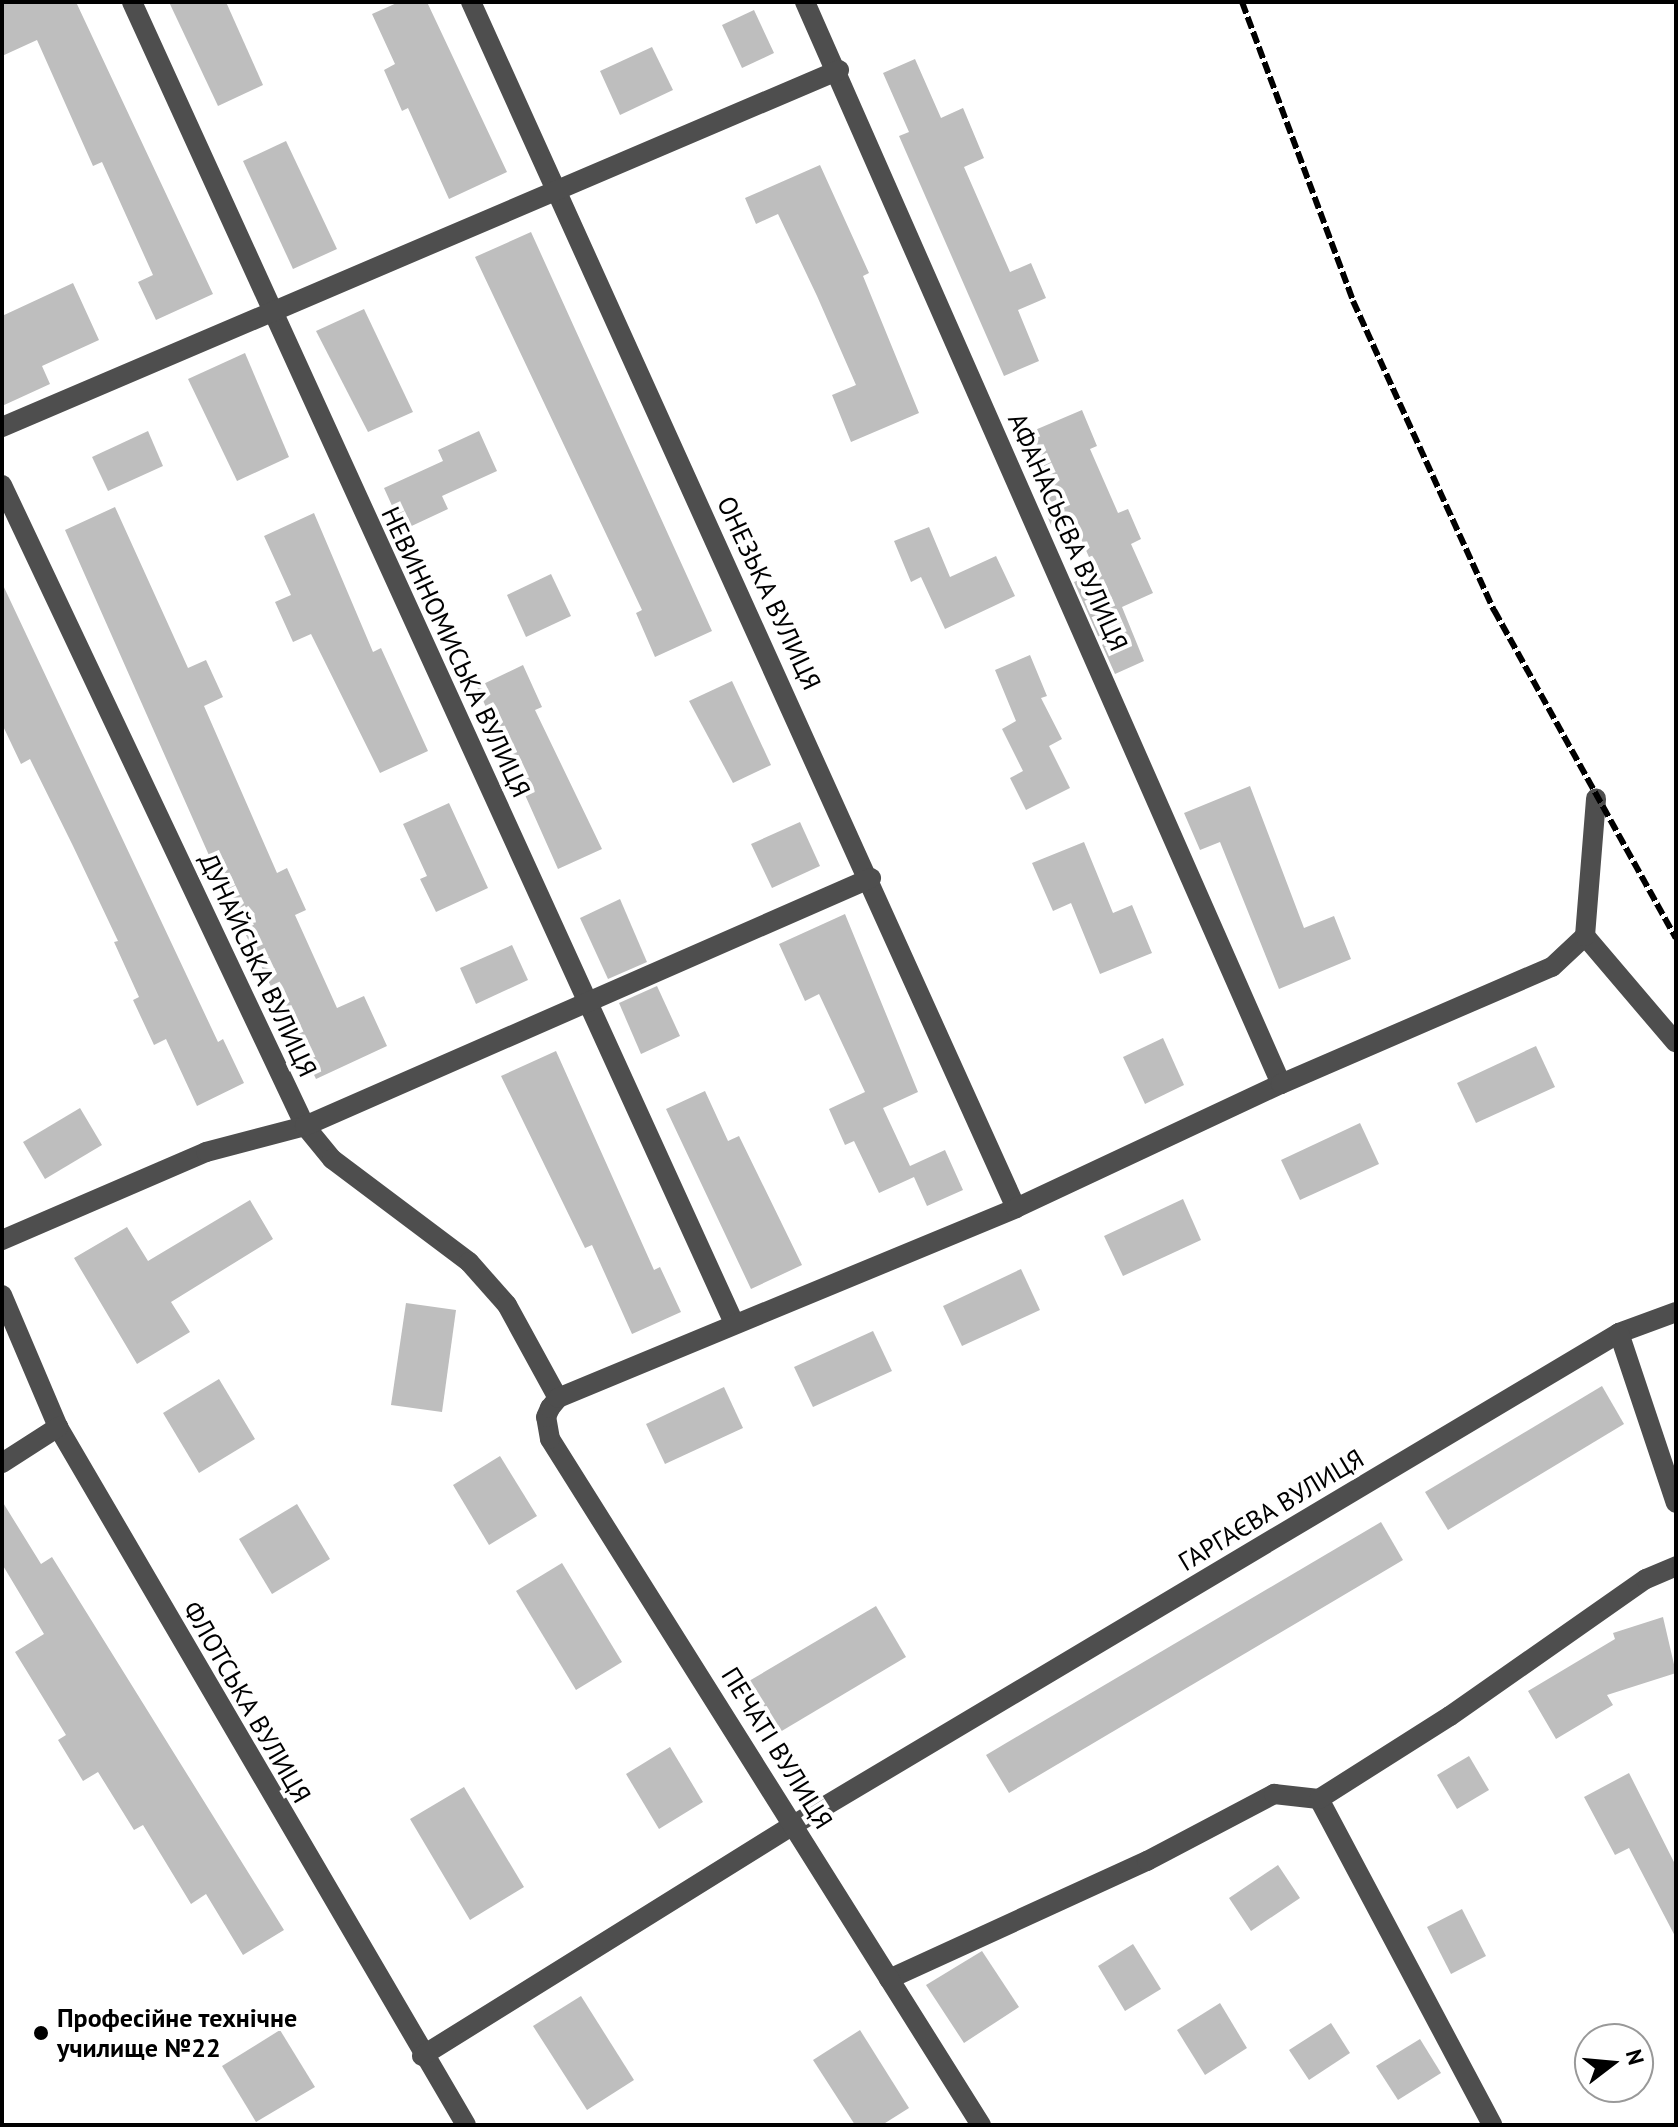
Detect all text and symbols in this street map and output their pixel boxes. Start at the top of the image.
street label: АФАНАСЬЄВА ВУЛИЦЯ [1001,408,1135,656]
street label: ОНЕЗЬКА ВУЛИЦЯ [710,491,828,695]
street label: НЕВИННОМИСЬКА ВУЛИЦЯ [375,501,537,803]
street label: ДУНАЙСЬКА ВУЛИЦЯ [192,848,324,1082]
street label: ГАРГАЄВА ВУЛИЦЯ [1172,1442,1370,1578]
street label: ФЛОТСЬКА ВУЛИЦЯ [176,1595,318,1809]
street label: ПЕЧАТІ ВУЛИЦЯ [715,1661,839,1835]
place label: Професійне технічне училище №22 [57,2002,298,2064]
north arrow [1574,2023,1654,2103]
marker: Професійне технічне училище №22 [32,2024,50,2042]
text: N [1620,2046,1651,2068]

